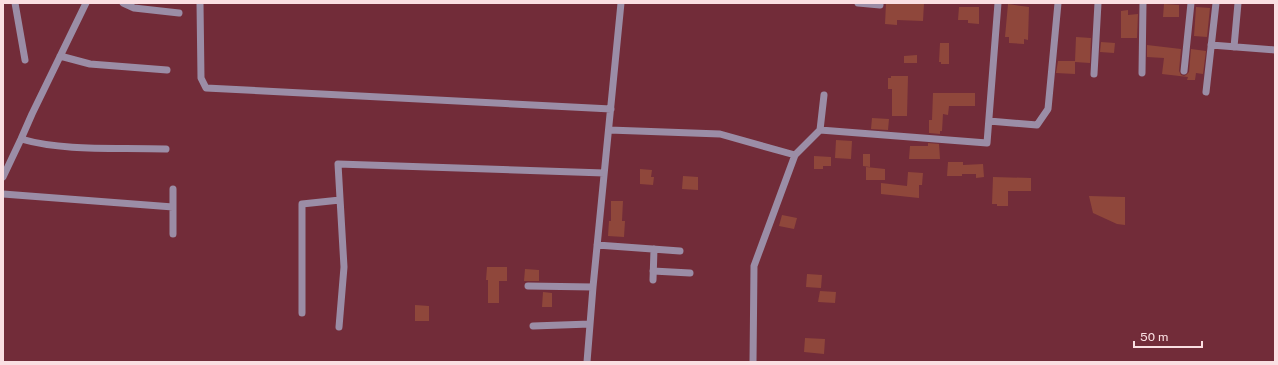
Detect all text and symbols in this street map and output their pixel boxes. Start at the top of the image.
scale bar [1134,323,1202,349]
text: 50 m [1140,330,1168,344]

